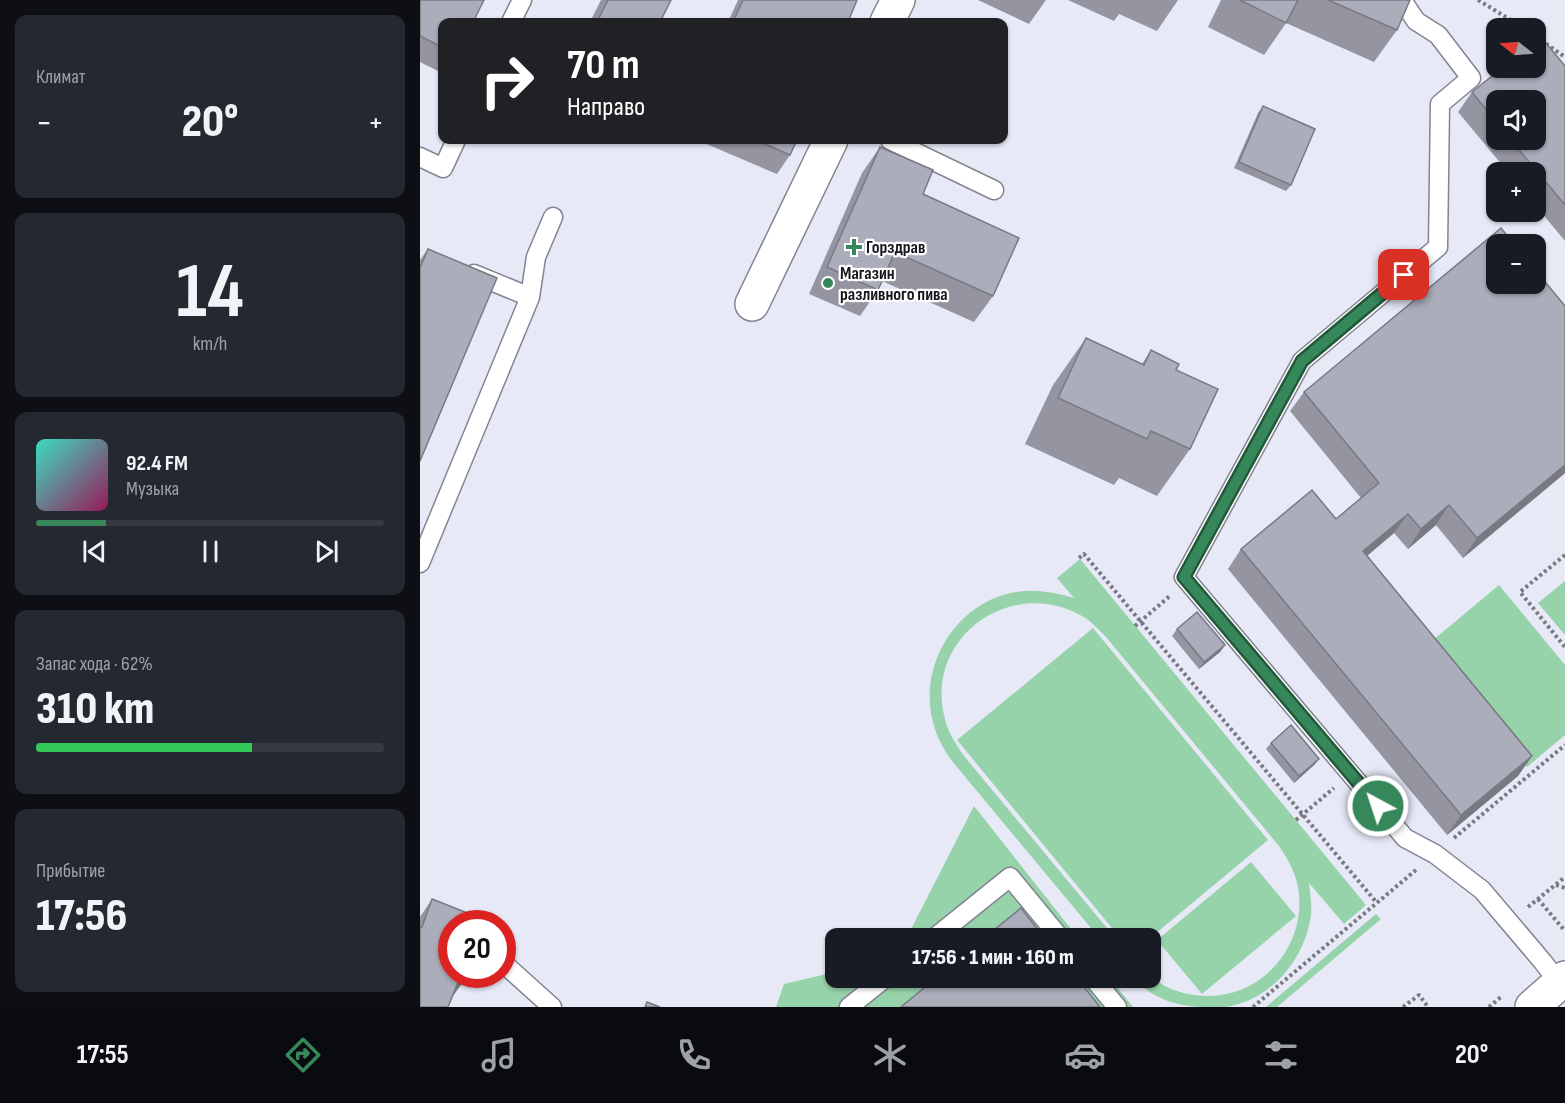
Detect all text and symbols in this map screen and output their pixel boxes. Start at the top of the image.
north arrow [1486,18,1546,78]
map controls [1486,18,1546,294]
text: 70 m [567,40,640,91]
icon: right [468,42,546,120]
text: Климат [36,65,86,89]
button: sound [1486,90,1546,150]
text: Направо [567,91,645,123]
text: 20° [182,95,238,150]
text: − [36,103,52,143]
text: + [368,103,384,143]
button: + [1486,162,1546,222]
button: − [1486,234,1546,294]
place label: Горздрав [866,237,925,258]
marker: Горздрав [847,240,861,254]
text: 14 [176,246,244,339]
pin [1378,249,1429,300]
icon: arrive [1387,258,1420,291]
place label: Магазин разливного пива [840,263,948,305]
marker: Магазин разливного пива [821,276,835,290]
text: km/h [193,332,227,356]
text: 92.4 FM [126,450,188,477]
text: Музыка [126,477,179,501]
icon: previous [78,535,111,568]
icon: pause [194,535,227,568]
icon: next [310,535,343,568]
text: Запас хода · 62% [36,652,153,676]
text: 310 km [36,682,154,737]
position arrow [1346,774,1410,838]
text: Прибытие [36,859,105,883]
text: 17:56 [36,889,127,944]
speed limit sign: 20 [438,910,516,988]
text: 17:56 · 1 мин · 160 m [912,944,1074,971]
icon: directions [282,1034,324,1076]
icon: music [478,1034,520,1076]
icon: phone [673,1034,715,1076]
icon: climate [869,1034,911,1076]
icon: car [1064,1034,1106,1076]
icon: filters [1260,1034,1302,1076]
text: 17:55 [77,1039,129,1071]
text: 20° [1455,1039,1488,1071]

